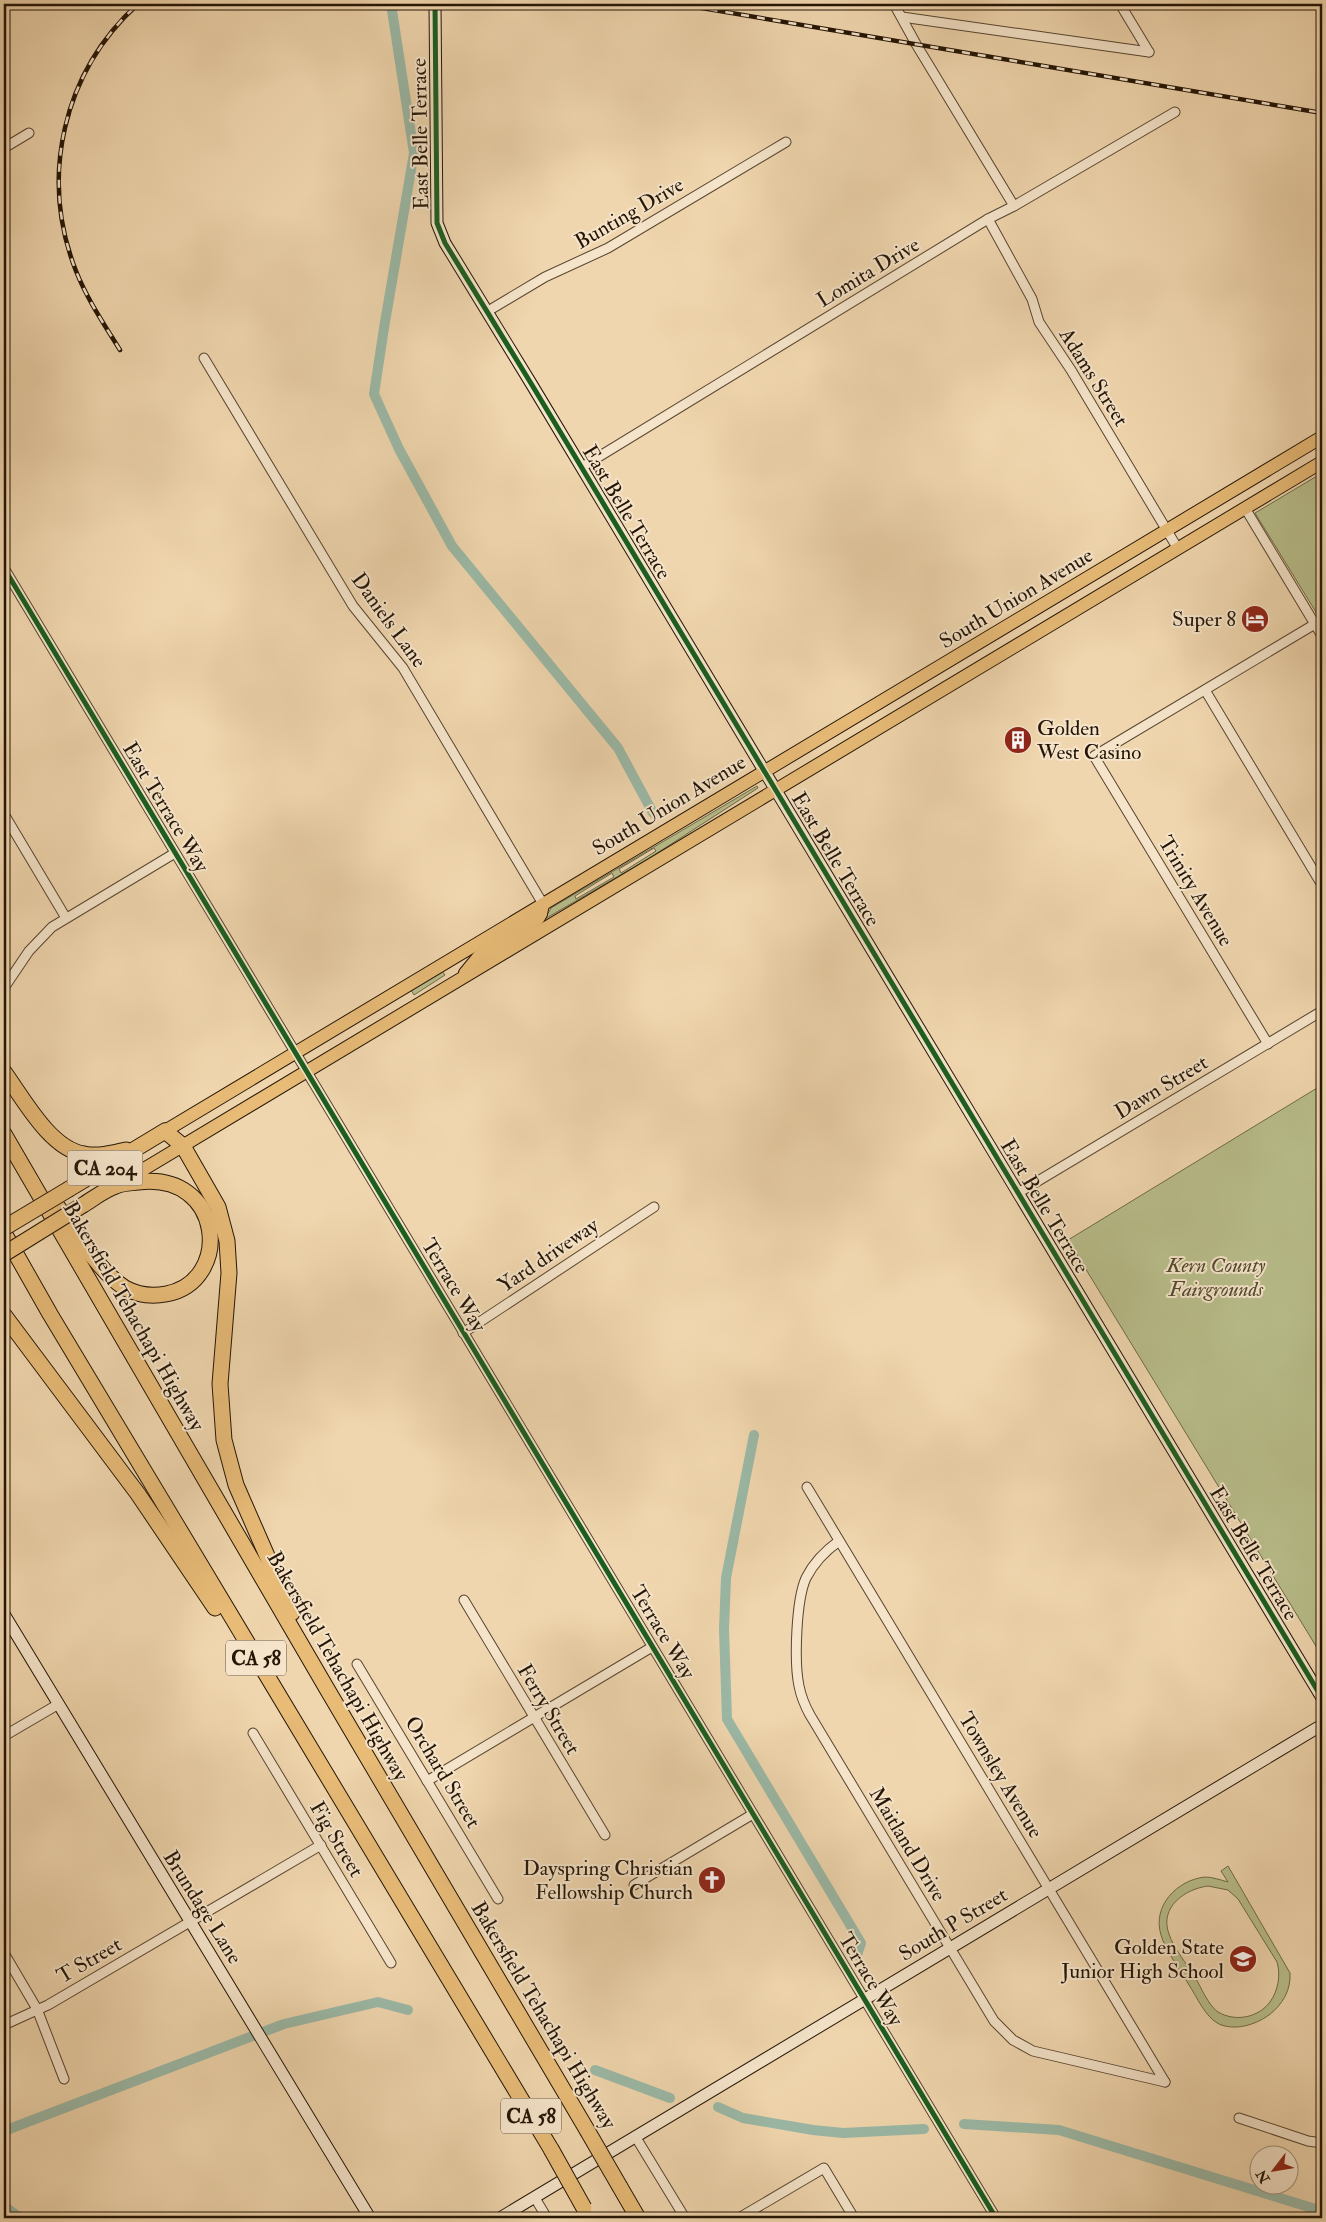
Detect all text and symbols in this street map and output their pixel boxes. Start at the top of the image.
street label: East Belle Terrace [406,58,435,210]
street label: Bunting Drive [570,171,689,255]
street label: Lomita Drive [812,231,925,314]
street label: Adams Street [1052,322,1134,432]
street label: East Belle Terrace [576,440,677,584]
street label: South Union Avenue [935,542,1098,655]
street label: Daniels Lane [345,567,432,673]
hotel icon: Super 8 [1240,604,1270,634]
place label: Super 8 [1172,606,1236,633]
place label: Golden West Casino [1036,715,1141,766]
building icon: Golden West Casino [1003,725,1033,755]
street label: East Terrace Way [116,737,215,878]
street label: South Union Avenue [588,749,751,862]
street label: East Belle Terrace [785,787,886,931]
street label: Trinity Avenue [1152,831,1239,952]
street label: Dawn Street [1110,1049,1213,1126]
street label: East Belle Terrace [994,1134,1095,1278]
road number: CA 204 [68,1150,142,1186]
street label: Bakersfield Tehachapi Highway [57,1197,211,1437]
street label: Yard driveway [493,1212,604,1299]
street label: Terrace Way [415,1233,493,1338]
park label: Kern County Fairgrounds [1166,1252,1266,1303]
street label: East Belle Terrace [1203,1481,1304,1625]
street label: Bakersfield Tehachapi Highway [261,1547,415,1787]
street label: Terrace Way [624,1580,702,1685]
road number: CA 58 [226,1640,286,1676]
street label: Ferry Street [511,1659,586,1760]
street label: Townsley Avenue [952,1707,1049,1843]
street label: Orchard Street [399,1711,487,1833]
street label: Maitland Drive [863,1782,952,1907]
street label: Fig Street [303,1796,370,1882]
street label: Brundage Lane [157,1845,248,1969]
place label: Dayspring Christian Fellowship Church [523,1855,693,1906]
church icon: Dayspring Christian Fellowship Church [697,1865,727,1895]
street label: South P Street [894,1881,1013,1967]
street label: Bakersfield Tehachapi Highway [465,1897,623,2135]
street label: Terrace Way [832,1927,910,2032]
street label: T Street [52,1931,127,1990]
place label: Golden State Junior High School [1060,1934,1225,1985]
school or university icon: Golden State Junior High School [1228,1944,1258,1974]
road number: CA 58 [501,2098,561,2134]
north arrow [1248,2144,1298,2194]
text: N [1253,2166,1274,2187]

